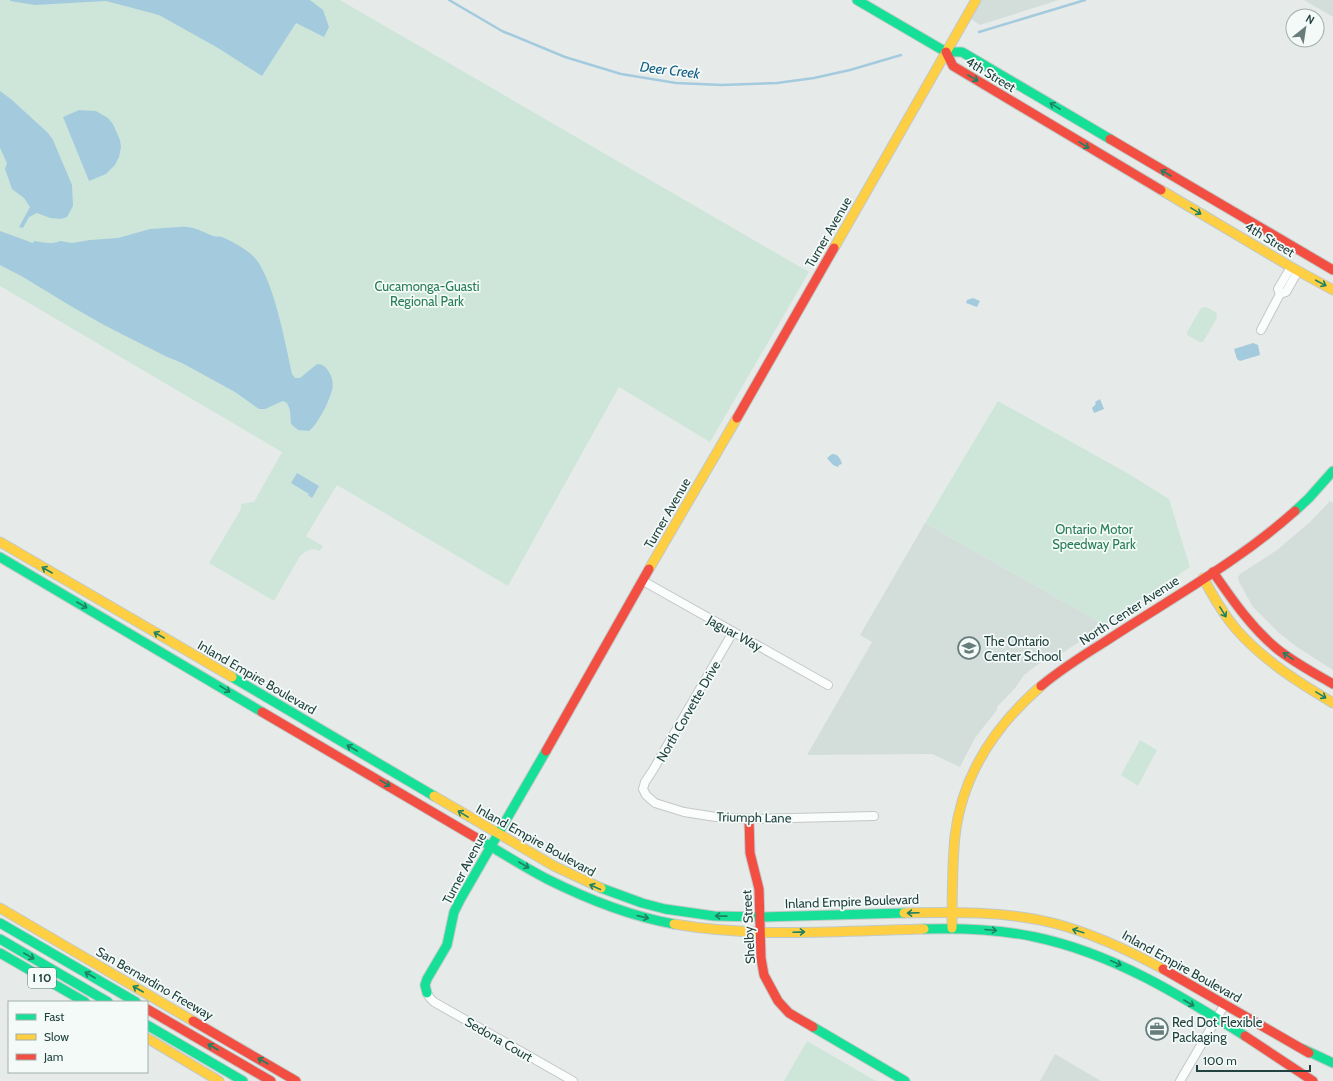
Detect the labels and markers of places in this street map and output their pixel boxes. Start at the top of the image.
place label: The Ontario Center School [984,633,1062,664]
school or university icon: The Ontario Center School [956,635,982,661]
place label: Red Dot Flexible Packaging [1172,1014,1263,1045]
office icon: Red Dot Flexible Packaging [1144,1016,1170,1042]

